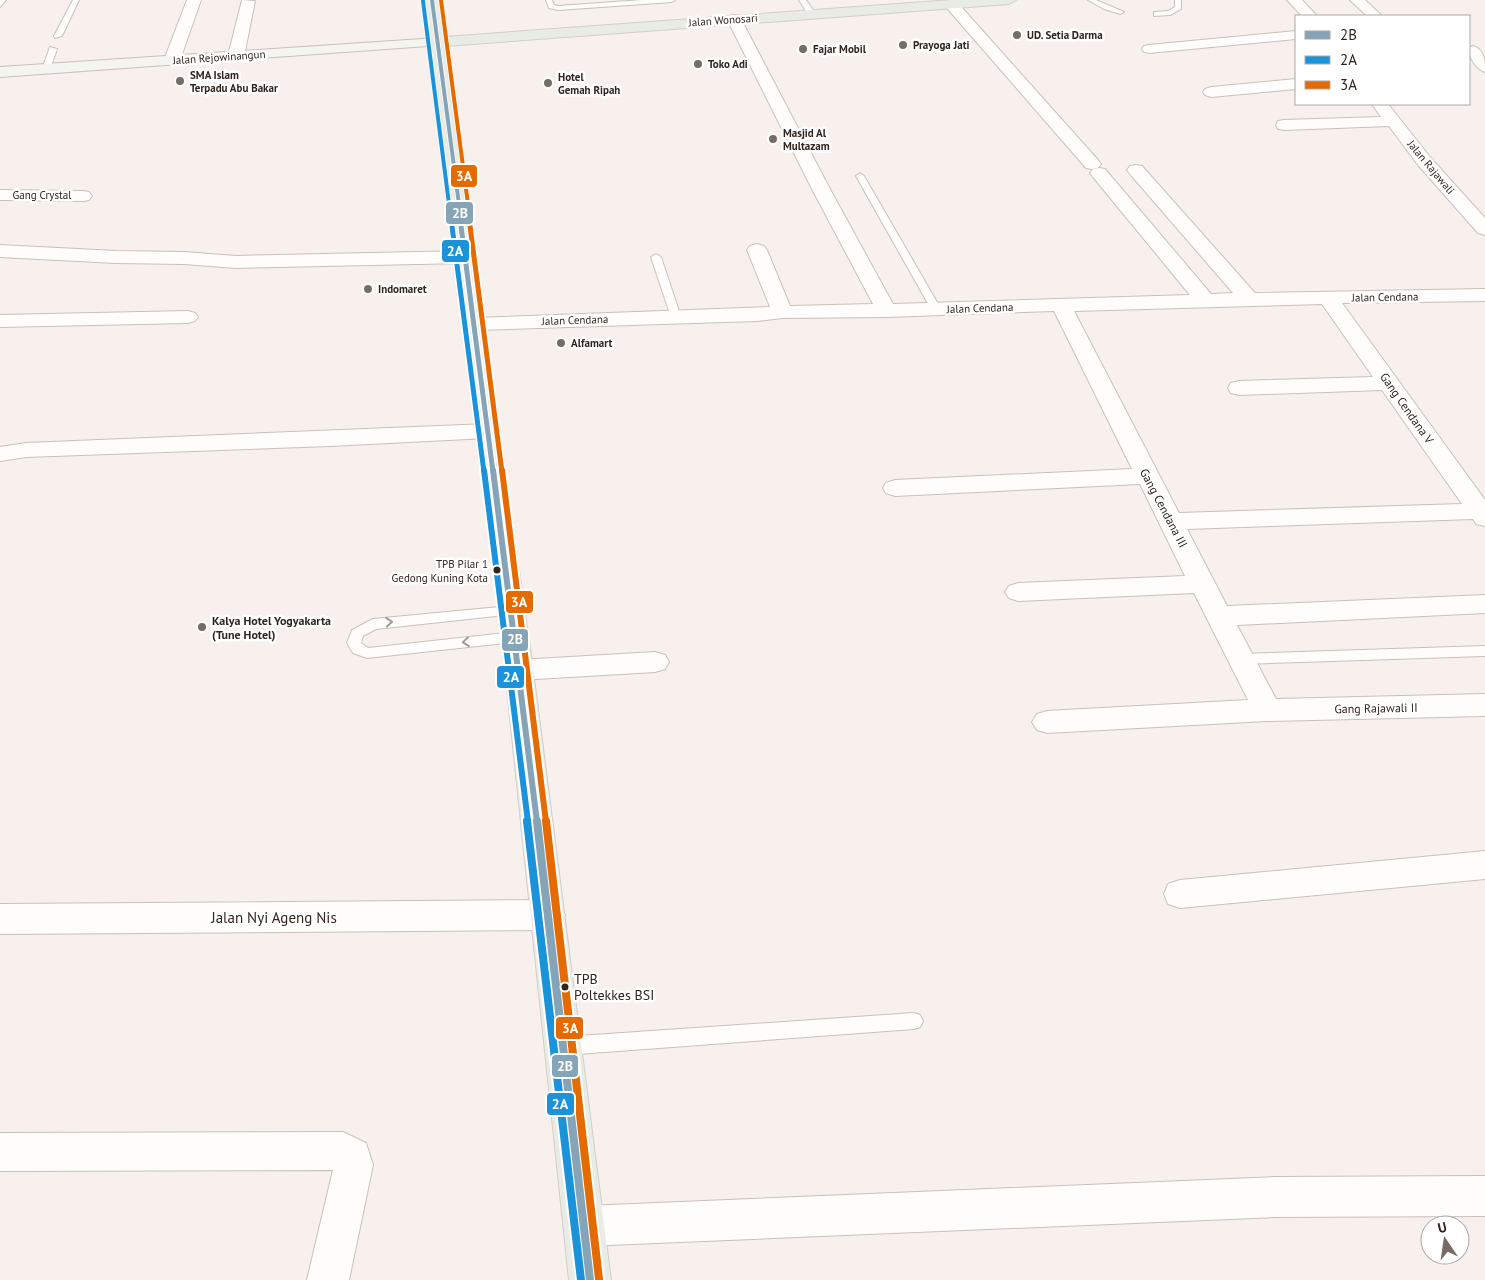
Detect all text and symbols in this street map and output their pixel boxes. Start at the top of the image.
street label: Jalan Wonosari [687,11,758,29]
legend [1295,15,1470,105]
text: 2B [1340,25,1357,44]
place label: UD. Setia Darma [1027,28,1103,42]
marker: UD. Setia Darma [1011,29,1023,41]
place label: Prayoga Jati [913,38,969,52]
marker: Prayoga Jati [897,39,909,51]
place label: Fajar Mobil [813,42,867,56]
marker: Fajar Mobil [797,43,809,55]
street label: Jalan Rejowinangun [171,47,266,67]
text: 2A [1340,50,1357,69]
place label: Toko Adi [708,57,748,71]
marker: Toko Adi [692,58,704,70]
place label: SMA Islam Terpadu Abu Bakar [190,68,278,95]
place label: Hotel Gemah Ripah [558,70,620,97]
marker: SMA Islam Terpadu Abu Bakar [174,75,186,87]
text: 3A [1340,75,1357,94]
marker: Hotel Gemah Ripah [542,77,554,89]
place label: Masjid Al Multazam [783,126,830,153]
marker: Masjid Al Multazam [767,133,779,145]
street label: Jalan Rajawali [1404,136,1458,197]
line badge: 3A [450,164,478,188]
text: 3A [456,167,473,185]
street label: Gang Crystal [12,188,72,202]
line badge: 2B [445,201,474,225]
text: 2B [452,204,468,222]
line badge: 2A [441,239,470,263]
text: 2A [447,242,464,260]
place label: Indomaret [378,282,427,296]
marker: Indomaret [362,283,374,295]
street label: Jalan Cendana [1351,289,1418,305]
street label: Jalan Cendana [945,300,1014,316]
street label: Jalan Cendana [540,312,609,328]
place label: Alfamart [571,336,612,350]
marker: Alfamart [555,337,567,349]
street label: Gang Cendana V [1377,370,1437,447]
street label: Gang Cendana III [1137,466,1191,550]
place label: TPB Pilar 1 Gedong Kuning Kota [392,557,488,585]
marker: TPB Pilar 1 Gedong Kuning Kota [492,565,502,575]
line badge: 3A [505,590,534,614]
text: 3A [511,593,528,611]
place label: Kalya Hotel Yogyakarta (Tune Hotel) [212,613,331,642]
one-way arrow [386,617,394,628]
marker: Kalya Hotel Yogyakarta (Tune Hotel) [196,621,208,633]
line badge: 2B [501,628,529,652]
text: 2B [507,630,523,648]
one-way arrow [462,636,470,647]
line badge: 2A [496,665,525,689]
text: 2A [503,668,520,686]
street label: Gang Rajawali II [1334,700,1418,716]
street label: Jalan Nyi Ageng Nis [210,908,337,927]
place label: TPB Poltekkes BSI [574,970,654,1004]
marker: TPB Poltekkes BSI [560,982,570,992]
line badge: 3A [555,1016,584,1040]
text: 3A [562,1019,579,1037]
line badge: 2B [551,1054,579,1078]
text: 2B [557,1057,573,1075]
line badge: 2A [546,1092,575,1116]
text: 2A [552,1095,569,1113]
north arrow [1420,1215,1470,1265]
text: U [1436,1218,1448,1237]

